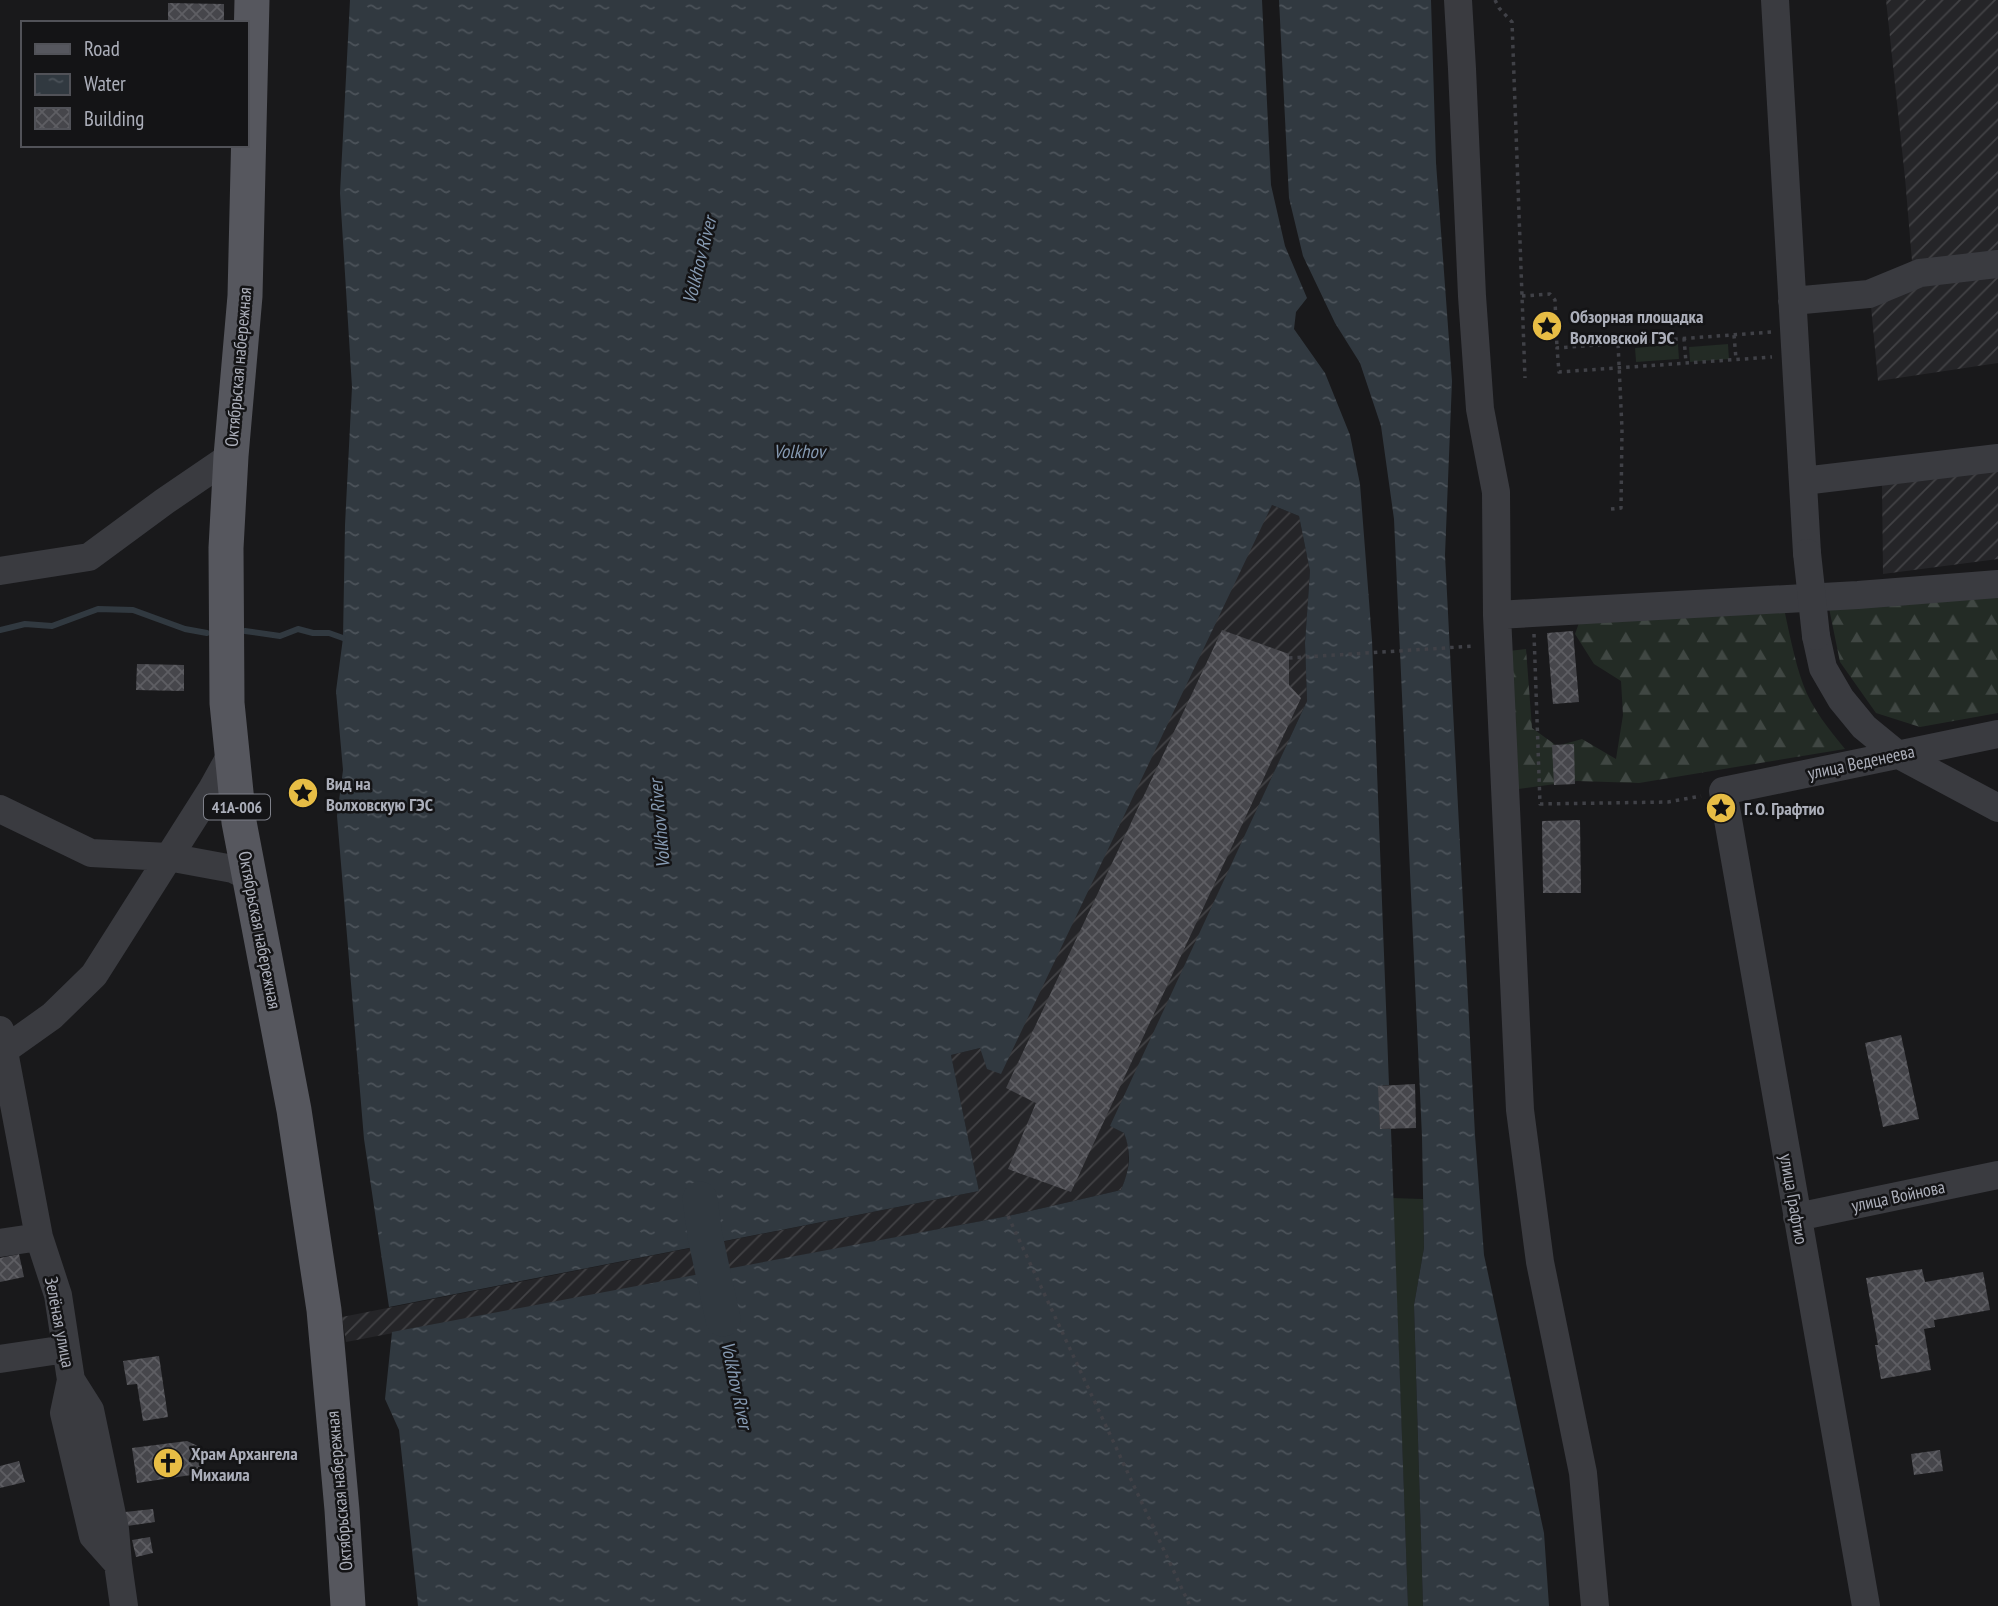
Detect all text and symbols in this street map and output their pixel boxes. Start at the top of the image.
legend [21,21,248,147]
text: Road [84,35,120,62]
text: Water [84,70,126,97]
text: Building [84,105,144,132]
water label: Volkhov River [677,211,722,306]
street label: Октябрьская набережная [220,286,256,448]
place label: Обзорная площадка Волховской ГЭС [1570,305,1703,349]
place icon: Обзорная площадка Волховской ГЭС [1530,309,1564,343]
water label: Volkhov [773,439,827,463]
street label: улица Веденеева [1805,739,1917,785]
place label: Вид на Волховскую ГЭС [326,772,433,816]
place icon: Вид на Волховскую ГЭС [286,776,320,810]
water label: Volkhov River [643,776,675,869]
place icon: Г. О. Графтио [1704,791,1738,825]
road number: 41А-006 [204,794,270,820]
place label: Г. О. Графтио [1744,797,1825,820]
street label: Октябрьская набережная [233,849,287,1011]
street label: улица Графтио [1775,1152,1813,1246]
street label: улица Войнова [1849,1175,1947,1217]
street label: Зелёная улица [40,1274,80,1370]
water label: Volkhov River [716,1339,759,1434]
street label: Октябрьская набережная [321,1410,357,1572]
place label: Храм Архангела Михаила [191,1442,298,1486]
church icon: Храм Архангела Михаила [151,1446,185,1480]

